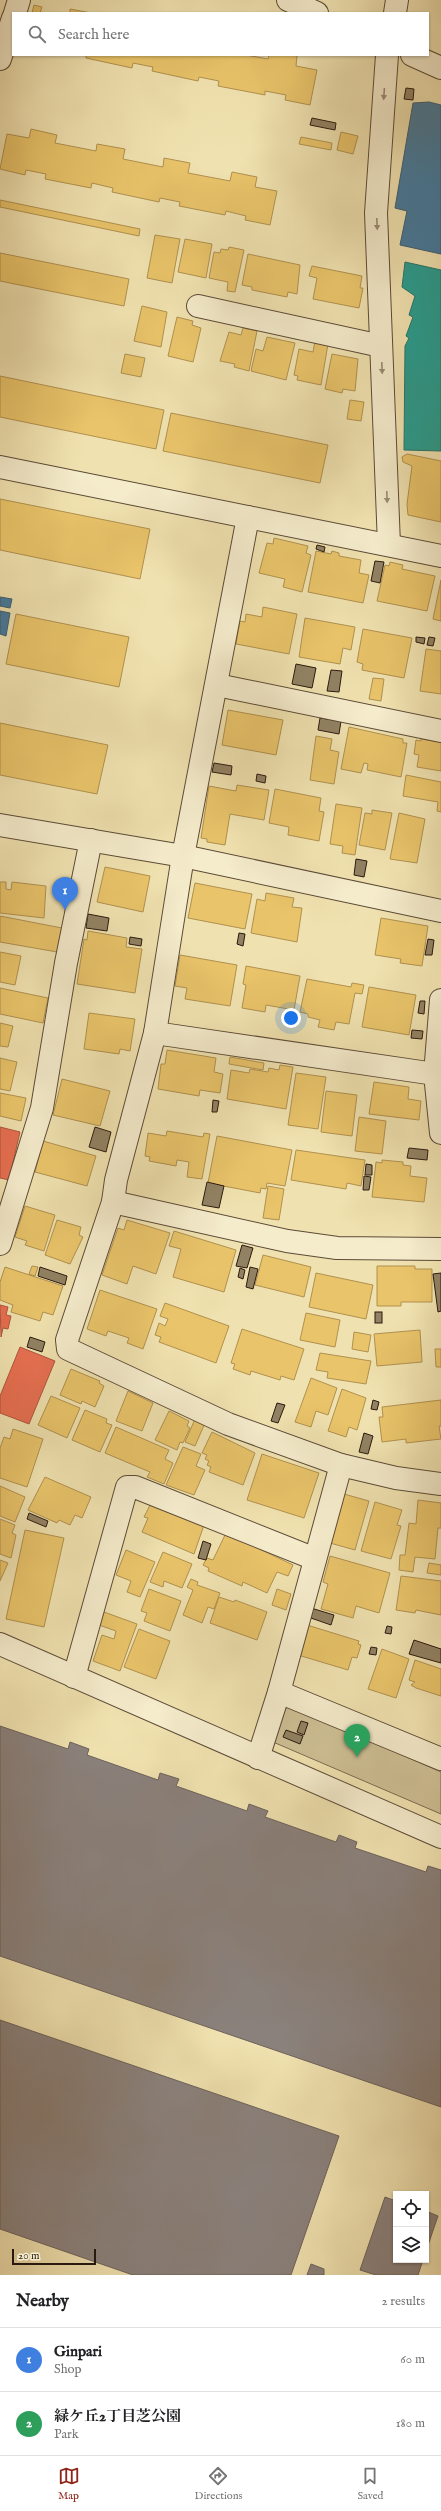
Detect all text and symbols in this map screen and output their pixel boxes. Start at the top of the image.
search box [12,12,429,56]
icon: search [26,23,48,45]
text: Search here [58,25,129,44]
one-way arrow [381,88,388,100]
one-way arrow [373,218,380,230]
one-way arrow [379,362,385,375]
one-way arrow [384,491,391,503]
pin: 1 [52,877,78,910]
your location [281,1008,301,1028]
pin: 2 [344,1724,370,1757]
map controls [393,2191,429,2263]
button: locate [393,2191,429,2227]
button: layers [393,2227,429,2263]
scale bar [12,2247,96,2266]
text: 20 m [18,2249,39,2263]
text: Nearby [16,2291,69,2312]
text: 2 results [381,2293,425,2310]
text: Ginpari [54,2342,102,2361]
text: 1 [27,2351,31,2368]
text: 60 m [400,2351,425,2368]
text: Shop [54,2361,82,2378]
text: 緑ケ丘2丁目芝公園 [54,2407,181,2426]
text: 2 [26,2415,32,2432]
text: 180 m [396,2415,425,2432]
text: Park [54,2426,79,2443]
tab: Map [58,2465,80,2503]
tab: Directions [195,2465,242,2503]
tab: Saved [357,2465,383,2503]

